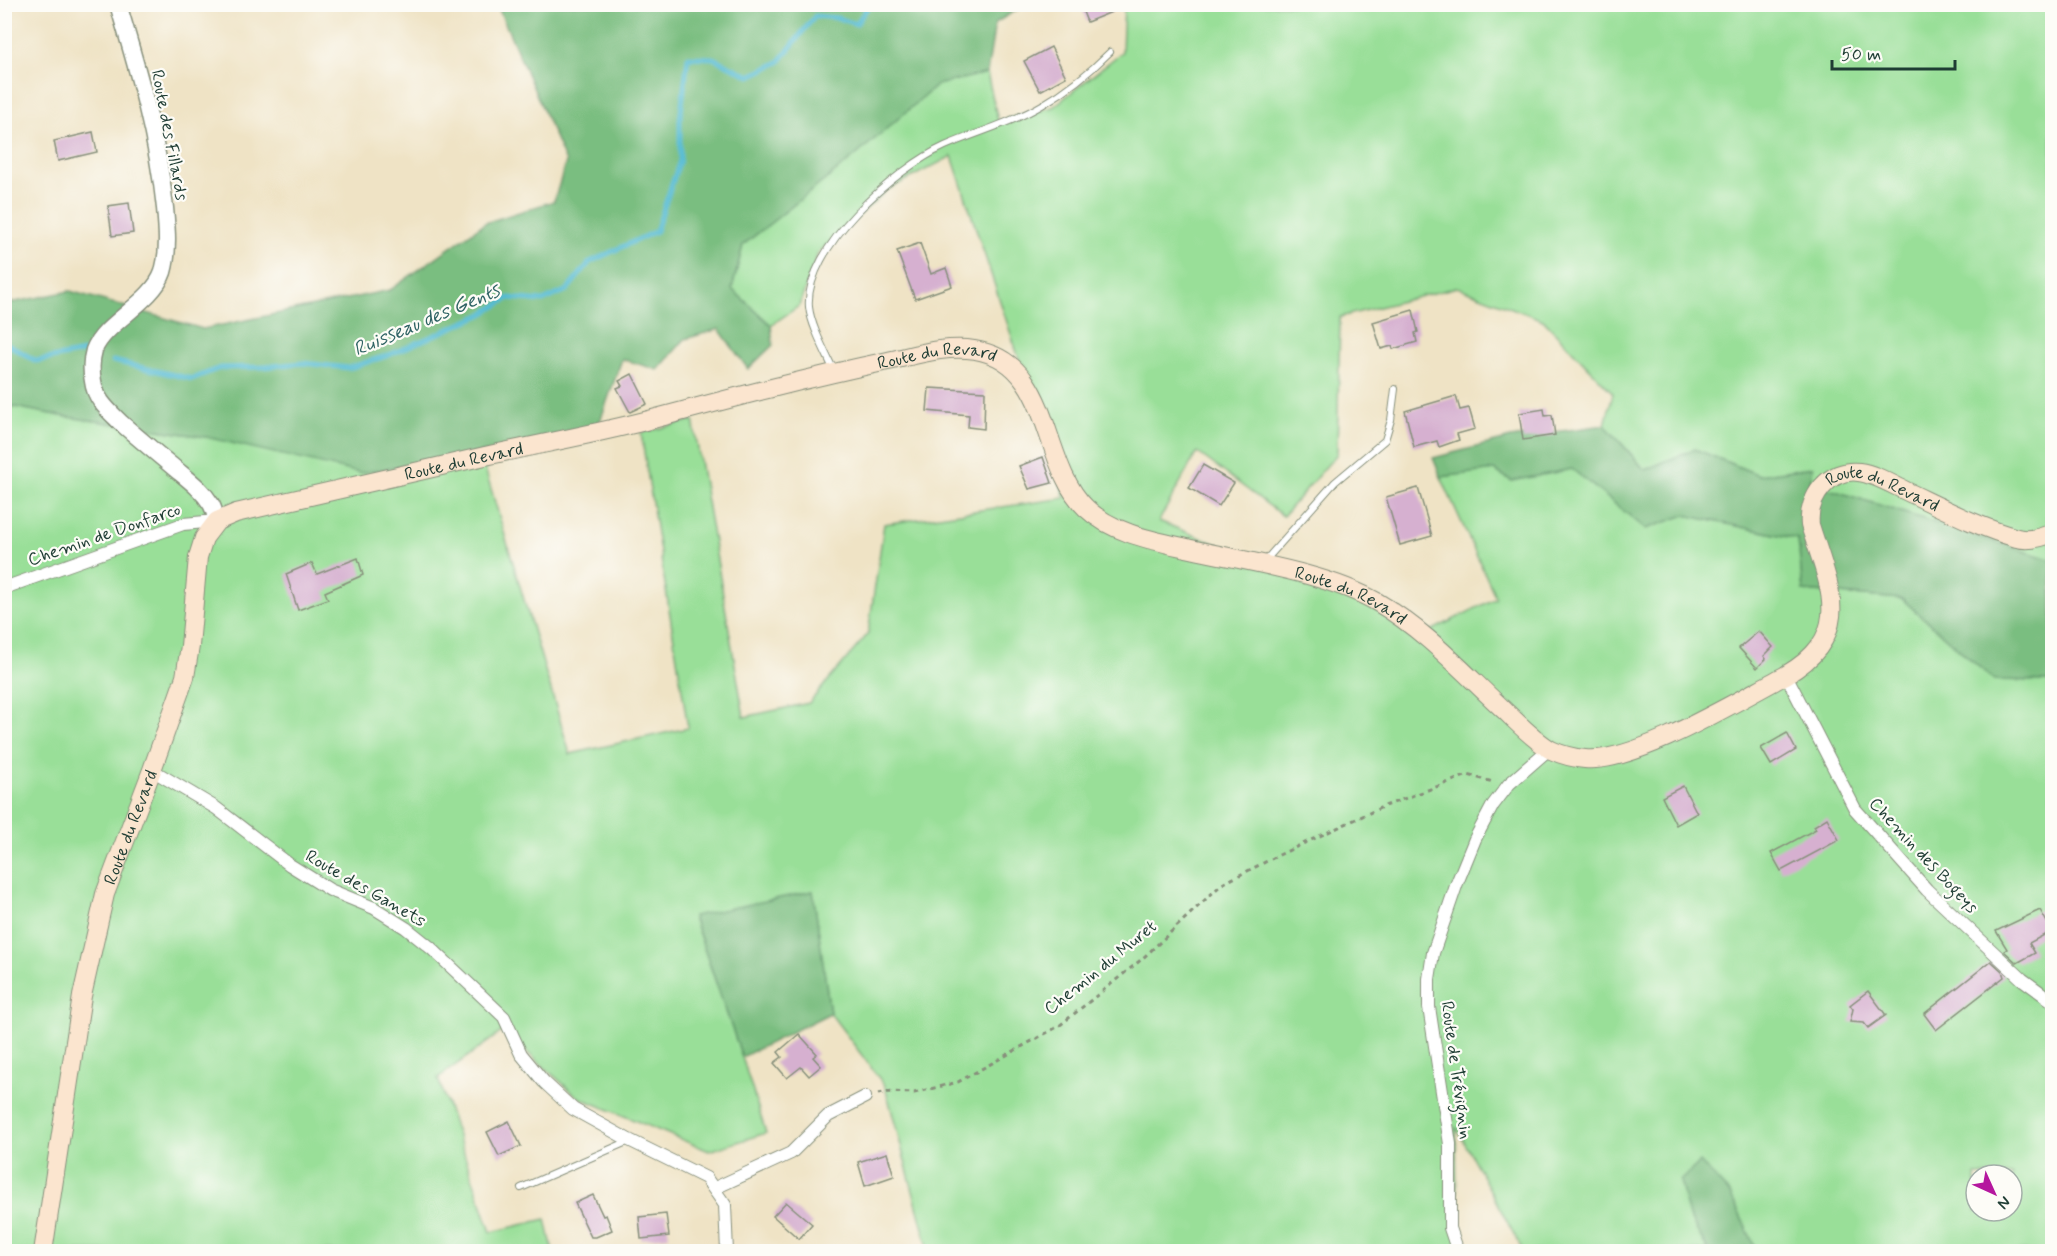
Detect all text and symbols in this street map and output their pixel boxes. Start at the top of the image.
scale bar [1832,33,1955,71]
text: 50 m [1841,43,1881,67]
street label: Route des Fillards [145,68,193,203]
water label: Ruisseau des Gents [349,277,506,363]
street label: Route du Revard [875,338,1000,376]
street label: Route du Revard [402,437,525,487]
street label: Route du Revard [1821,461,1943,518]
street label: Chemin de Donfarco [25,498,184,572]
street label: Route du Revard [1292,561,1411,631]
street label: Route du Revard [99,767,164,888]
street label: Chemin des Bogeys [1862,793,1983,920]
street label: Route des Ganets [301,845,430,933]
street label: Chemin du Muret [1039,915,1162,1021]
street label: Route de Trévignin [1432,1000,1478,1141]
north arrow [1964,1163,2024,1223]
text: N [1992,1191,2015,1214]

